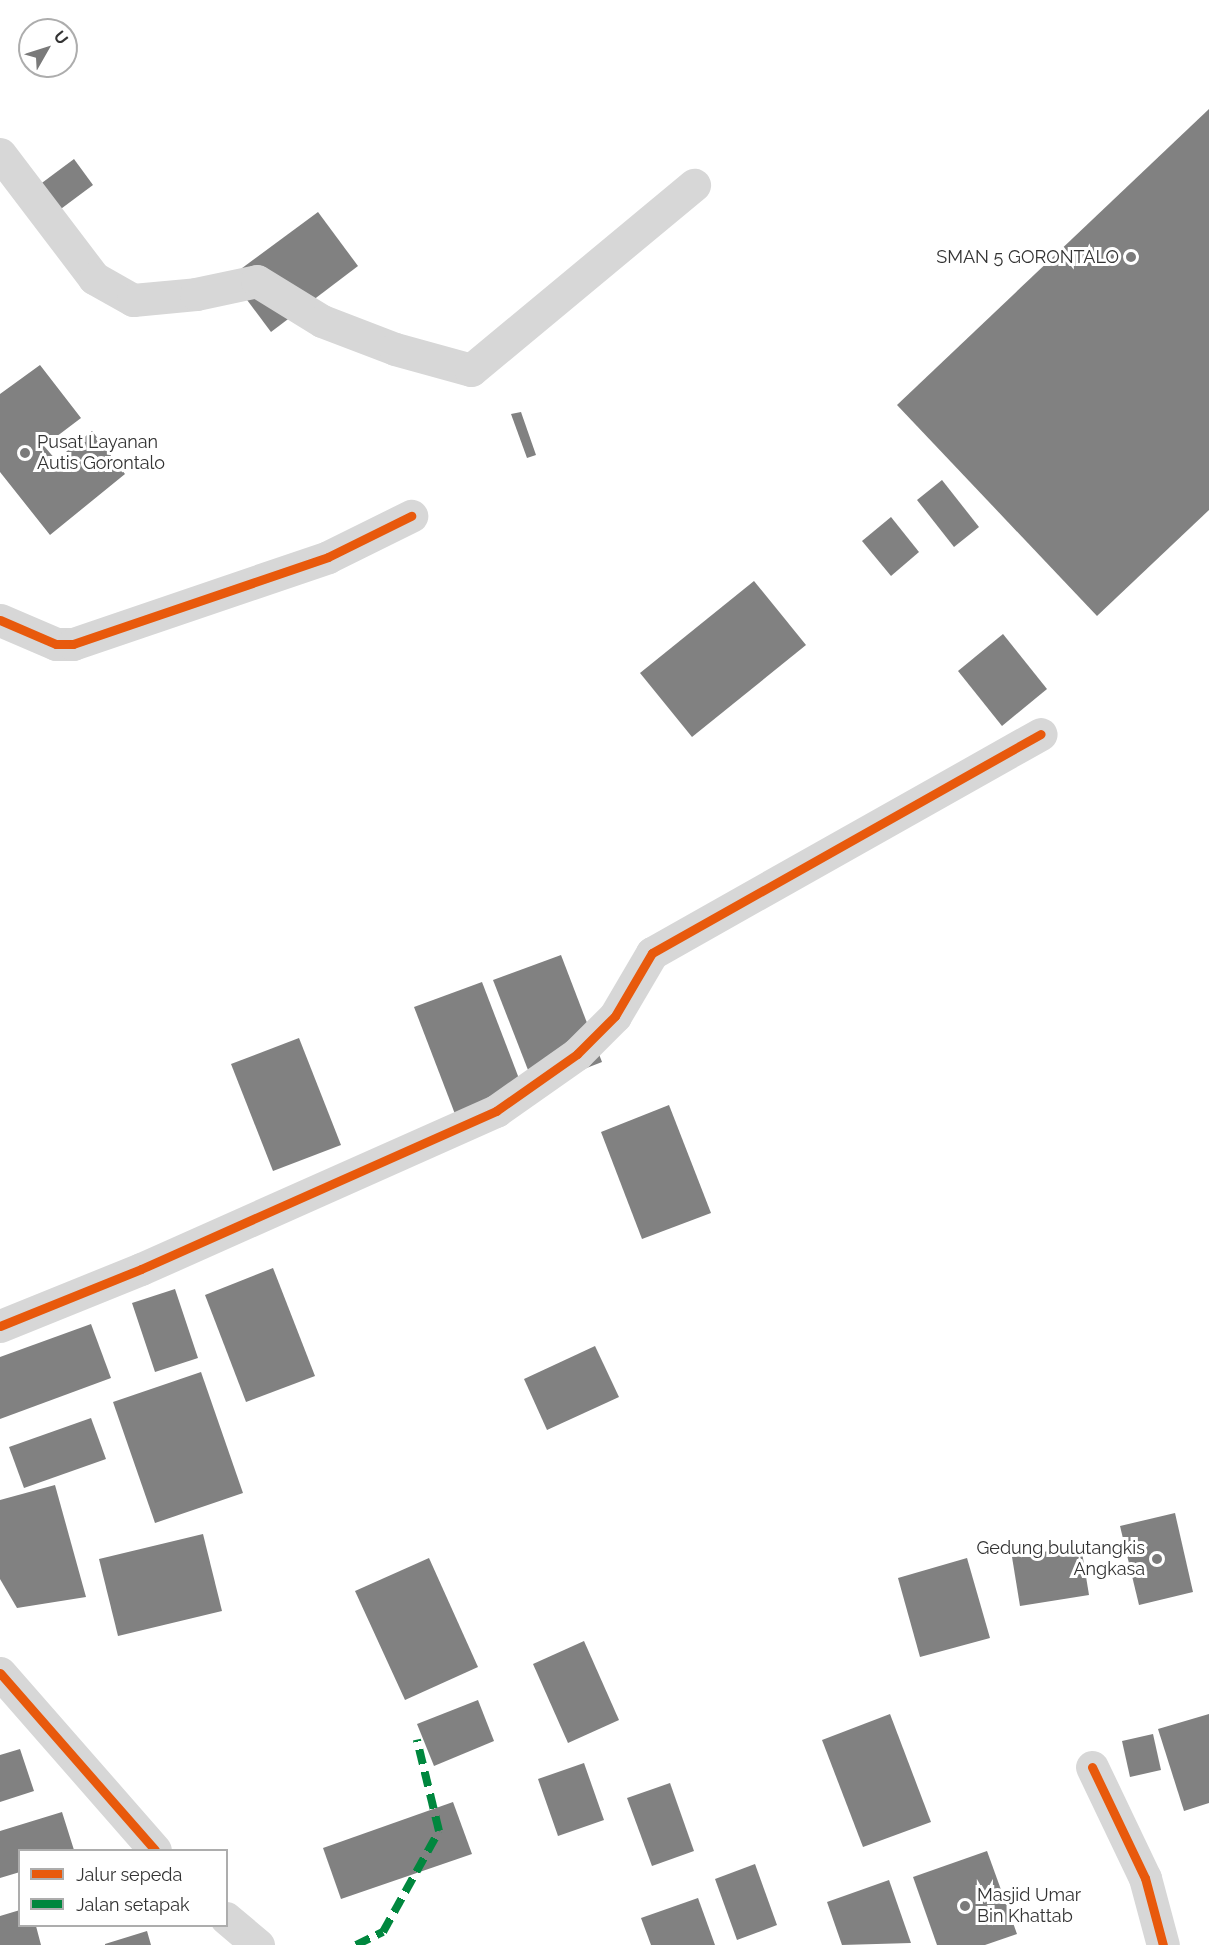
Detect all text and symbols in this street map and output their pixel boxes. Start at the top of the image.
north arrow [18,18,78,78]
text: U [50,27,72,48]
place label: SMAN 5 GORONTALO [936,246,1119,268]
marker: SMAN 5 GORONTALO [1124,250,1138,264]
place label: Pusat Layanan Autis Gorontalo [37,432,165,474]
marker: Pusat Layanan Autis Gorontalo [18,446,32,460]
place label: Gedung bulutangkis Angkasa [976,1538,1145,1580]
marker: Gedung bulutangkis Angkasa [1150,1552,1164,1566]
legend [18,1849,228,1927]
text: Jalur sepeda [76,1864,182,1885]
place label: Masjid Umar Bin Khattab [977,1885,1081,1928]
text: Jalan setapak [76,1894,190,1915]
marker: Masjid Umar Bin Khattab [958,1899,972,1913]

